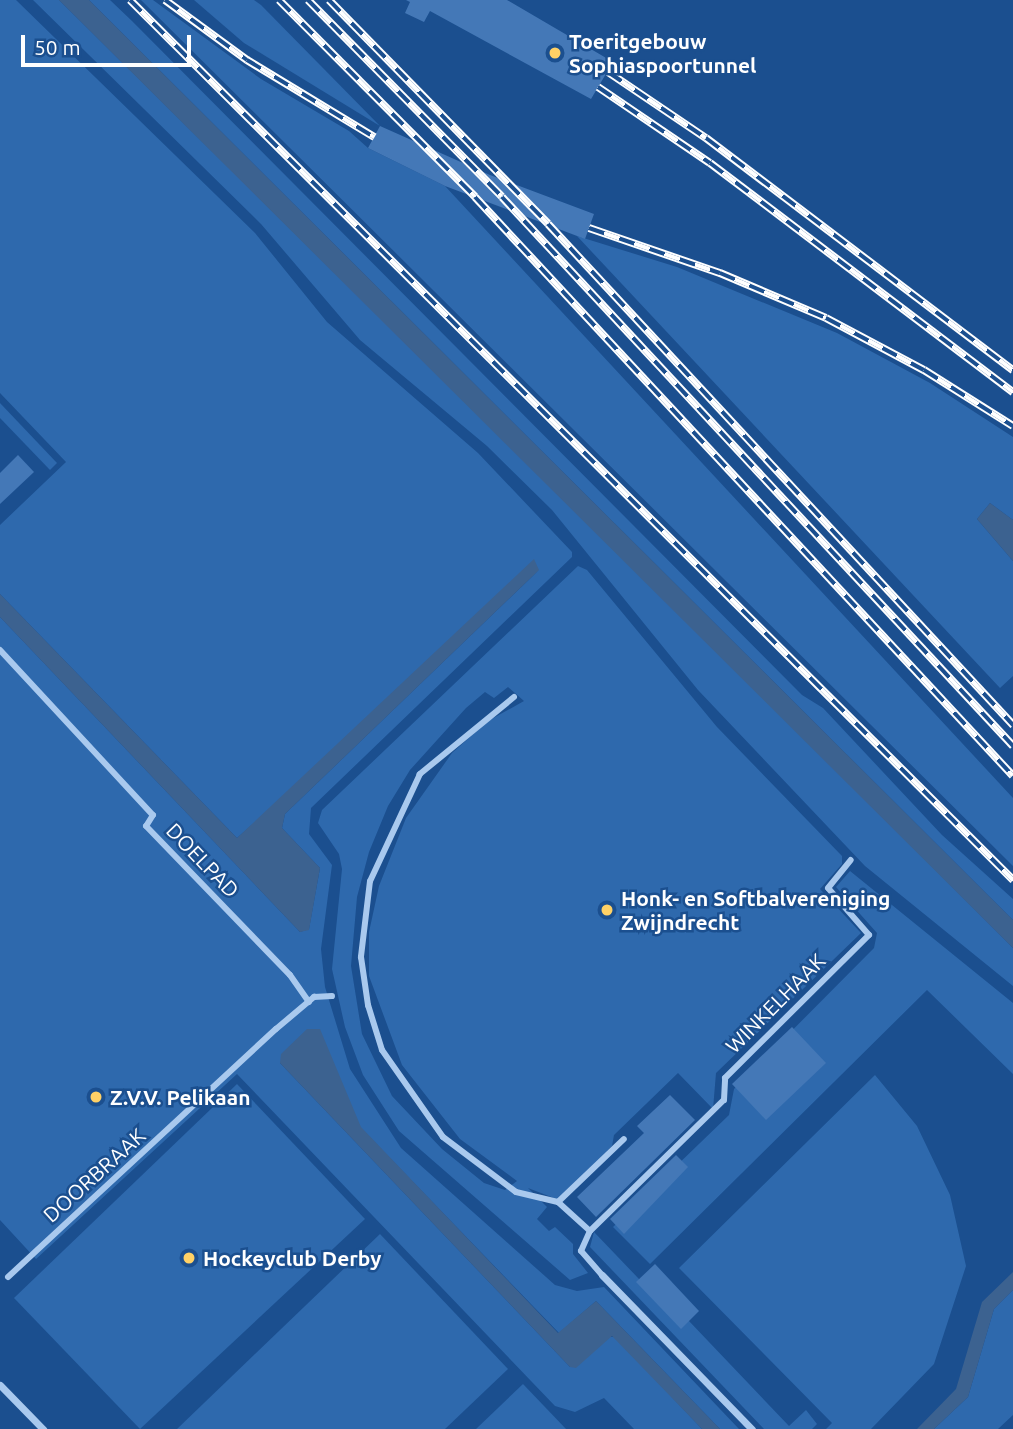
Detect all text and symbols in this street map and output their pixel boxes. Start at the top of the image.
scale bar [24,21,194,65]
place label: Toeritgebouw Sophiaspoortunnel [569,28,756,78]
text: 50 m [34,35,81,59]
marker: Toeritgebouw Sophiaspoortunnel [547,45,563,61]
street label: DOELPAD [161,818,245,902]
place label: Honk- en Softbalvereniging Zwijndrecht [621,885,890,935]
marker: Honk- en Softbalvereniging Zwijndrecht [599,902,615,918]
street label: WINKELHAAK [720,948,830,1058]
place label: Z.V.V. Pelikaan [110,1084,250,1110]
marker: Z.V.V. Pelikaan [88,1089,104,1105]
street label: DOORBRAAK [38,1123,150,1227]
place label: Hockeyclub Derby [203,1245,381,1271]
marker: Hockeyclub Derby [181,1250,197,1266]

